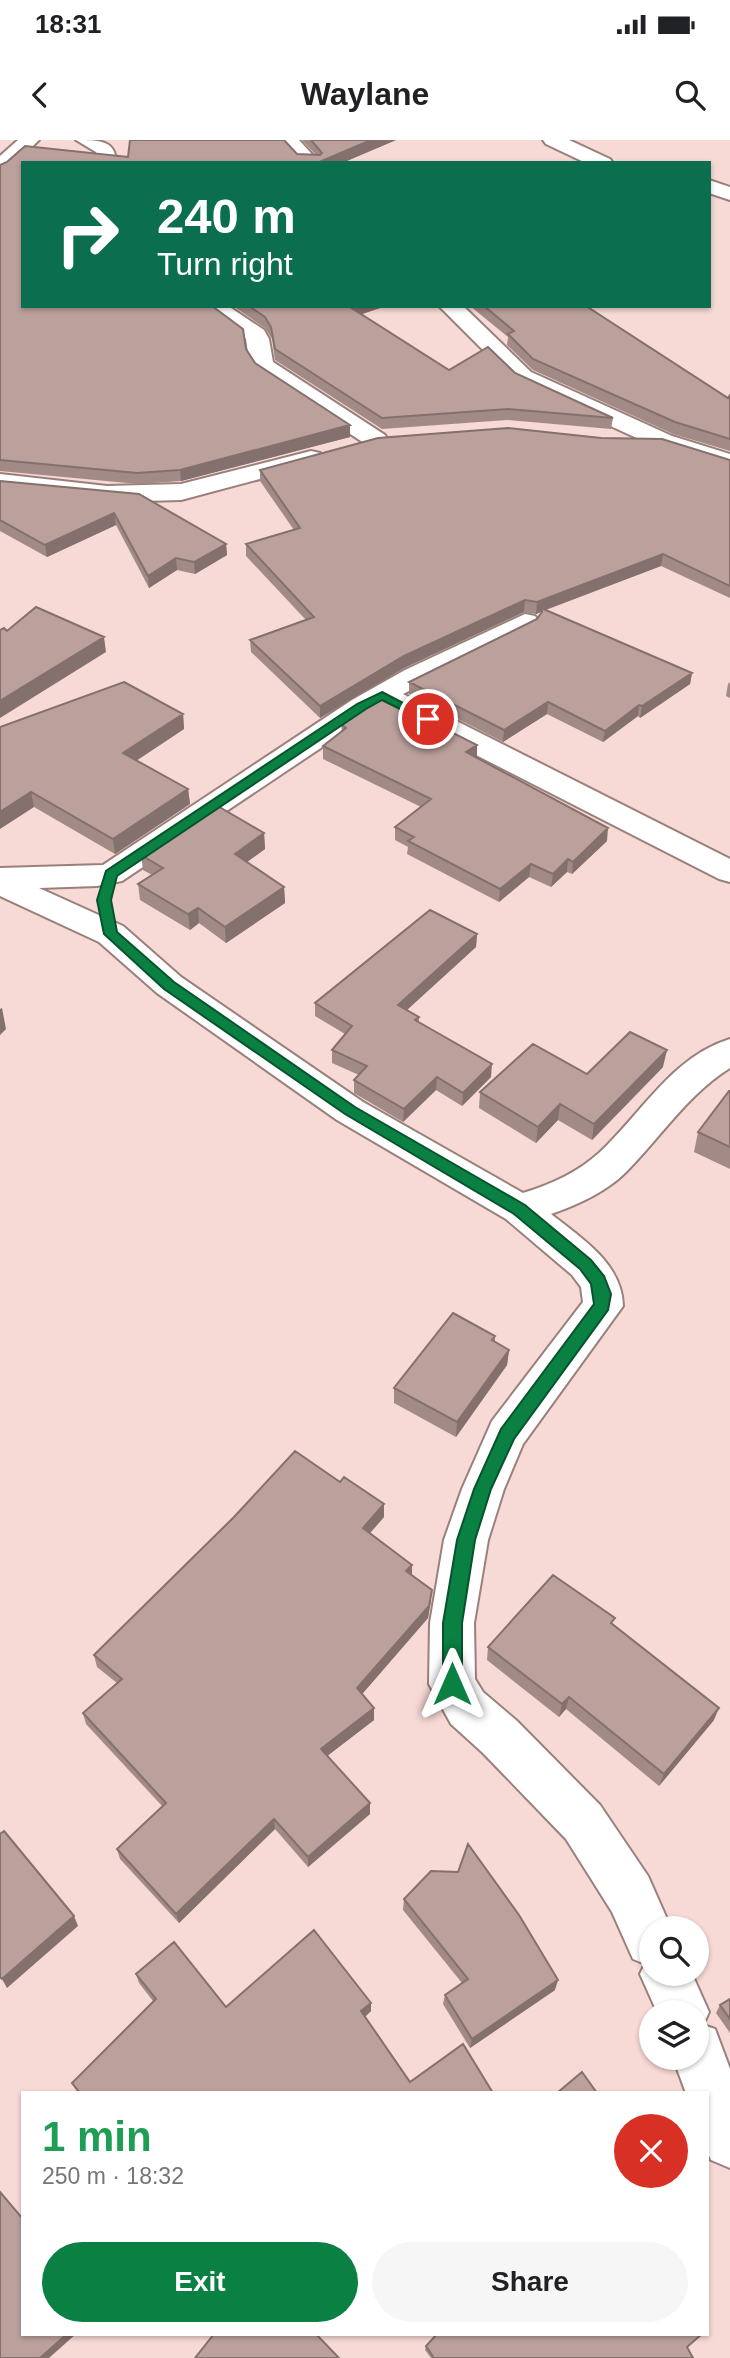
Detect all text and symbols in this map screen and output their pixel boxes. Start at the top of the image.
text: 18:31 [35,9,102,39]
icon: back [21,76,59,114]
text: Waylane [301,76,429,112]
icon: search [671,76,709,114]
icon: right [42,189,133,280]
text: 240 m [157,189,296,243]
text: Turn right [157,246,293,282]
pin [398,689,458,749]
icon: arrive [409,700,447,738]
position arrow [415,1647,489,1721]
map controls [639,1916,709,2070]
button: search [639,1916,709,1986]
button: layers [639,2000,709,2070]
text: 1 min [42,2113,152,2160]
button: close [614,2114,688,2188]
text: 250 m · 18:32 [42,2163,184,2189]
button: Exit [42,2242,358,2322]
button: Share [372,2242,688,2322]

